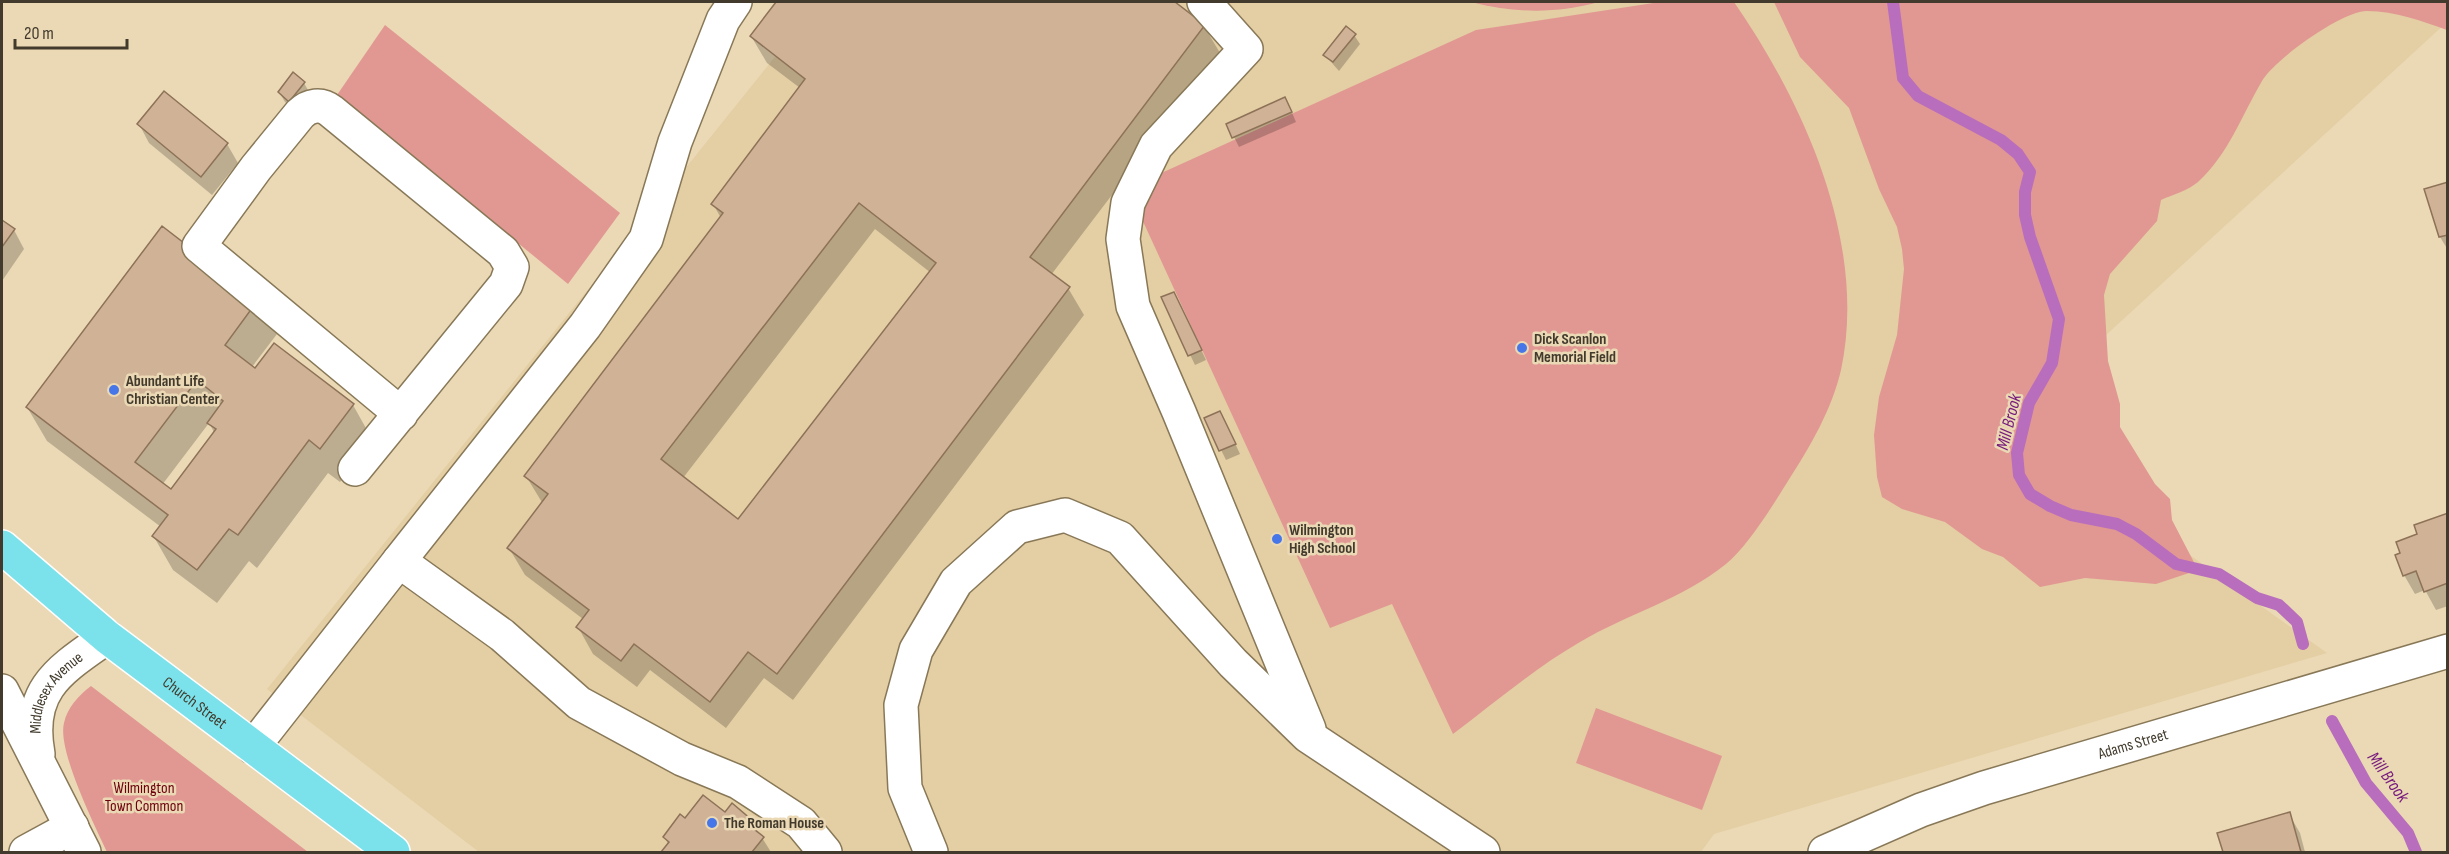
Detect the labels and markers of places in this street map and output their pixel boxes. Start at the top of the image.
place label: Dick Scanlon Memorial Field [1534,330,1616,367]
marker: Dick Scanlon Memorial Field [1515,341,1529,355]
place label: Abundant Life Christian Center [125,372,220,409]
marker: Abundant Life Christian Center [107,383,121,397]
place label: Wilmington High School [1289,521,1355,558]
marker: Wilmington High School [1270,532,1284,546]
place label: The Roman House [724,814,824,833]
marker: The Roman House [705,816,719,830]

